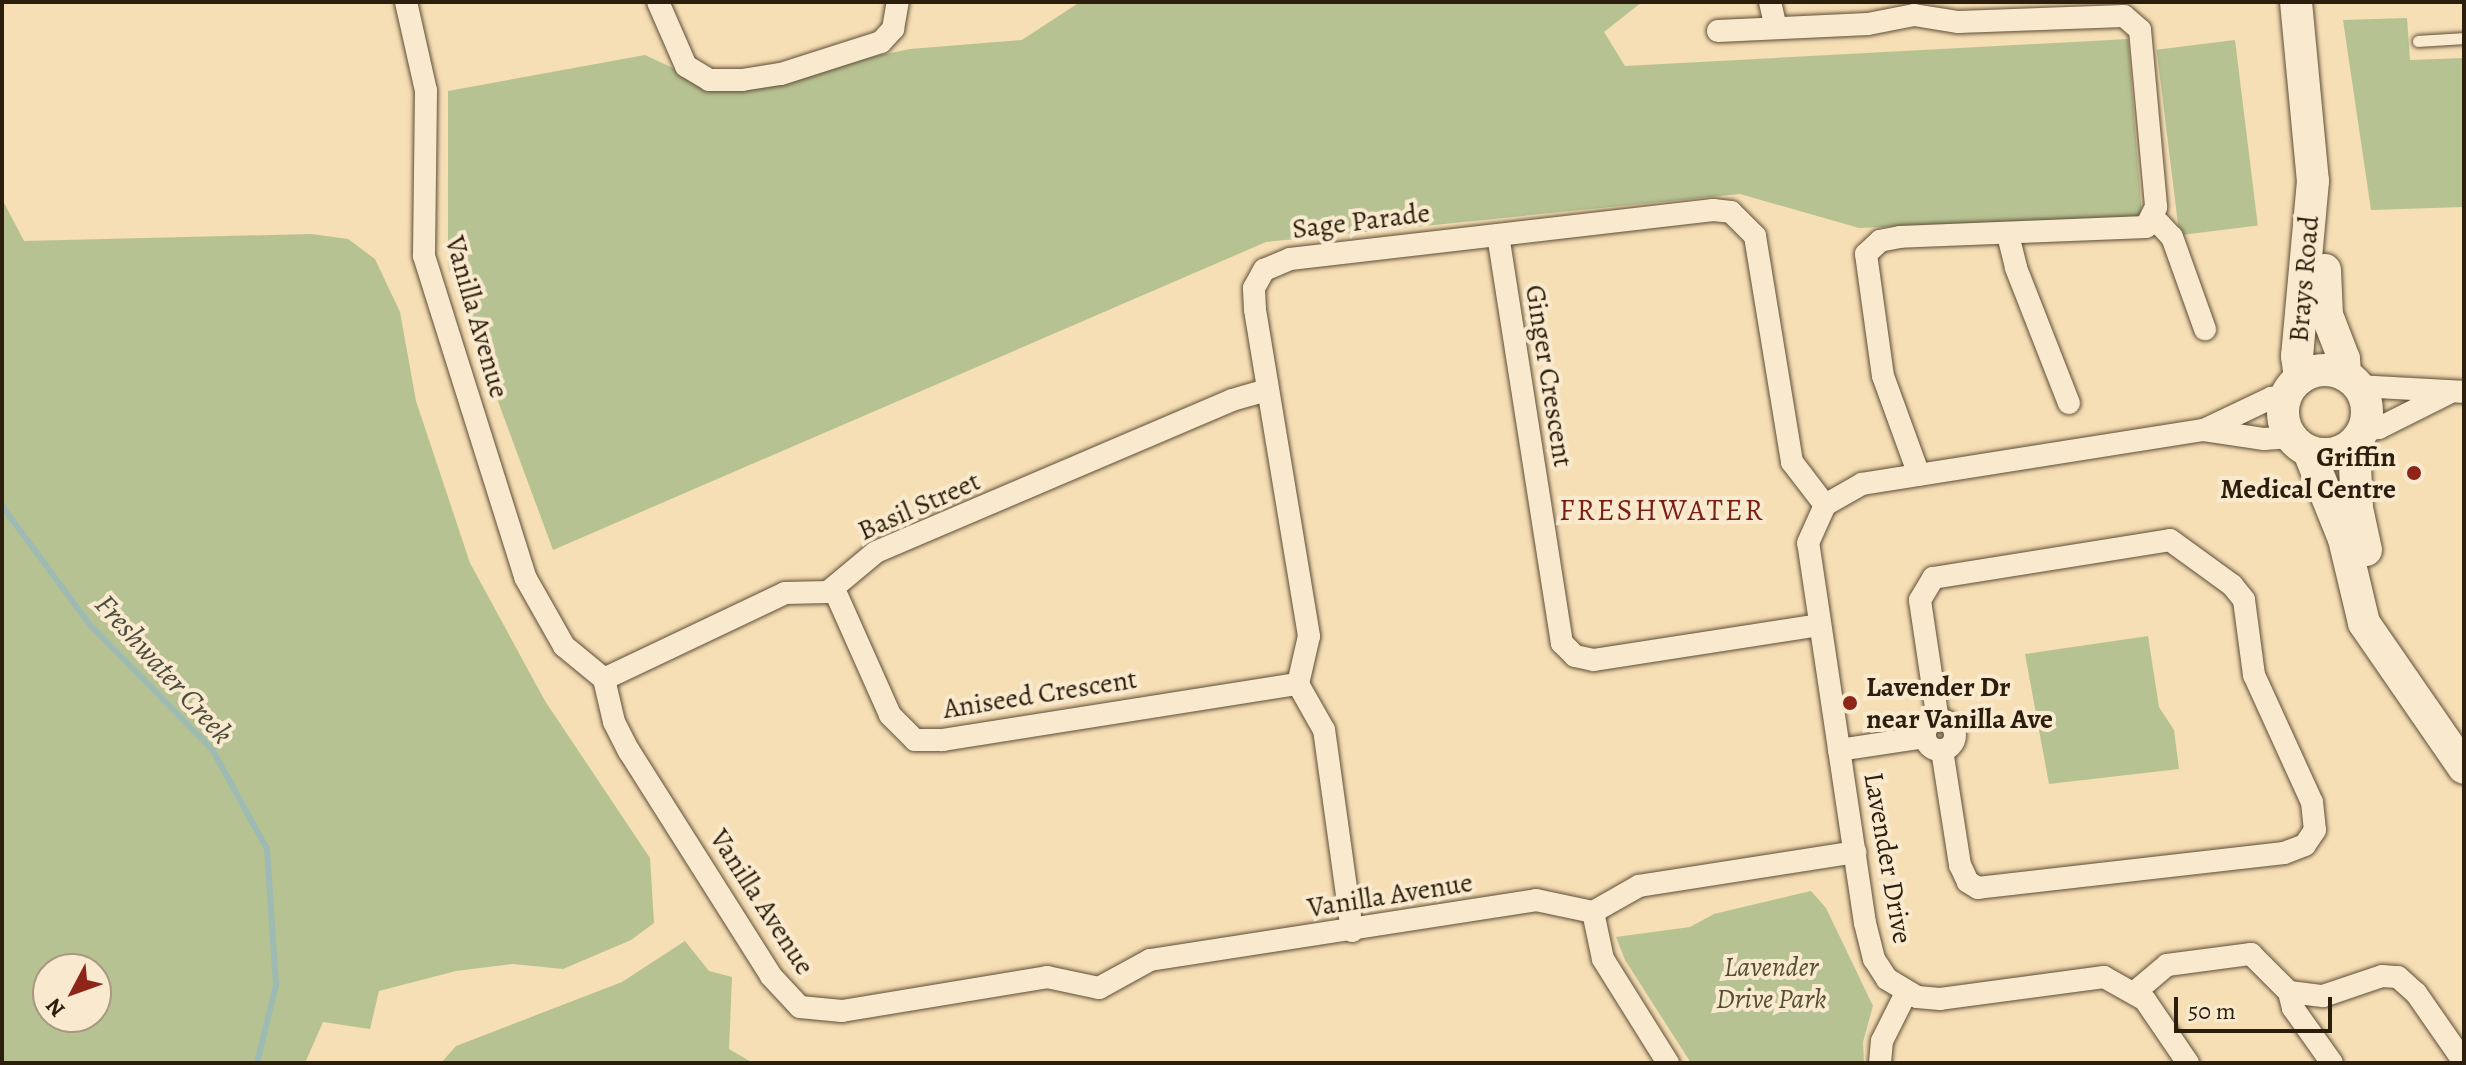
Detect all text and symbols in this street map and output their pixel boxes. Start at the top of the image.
street label: Sage Parade [1290,196,1432,246]
street label: Brays Road [2282,214,2326,344]
street label: Vanilla Avenue [438,232,516,402]
street label: Ginger Crescent [1518,283,1580,469]
place label: Griffin Medical Centre [2220,440,2396,506]
marker: Griffin Medical Centre [2403,462,2425,484]
street label: Basil Street [853,464,985,548]
district label: FRESHWATER [1559,492,1765,528]
water label: Freshwater Creek [87,587,241,751]
street label: Aniseed Crescent [941,662,1139,726]
place label: Lavender Dr near Vanilla Ave [1866,670,2053,736]
marker: Lavender Dr near Vanilla Ave [1841,694,1859,712]
street label: Lavender Drive [1856,770,1920,946]
street label: Vanilla Avenue [702,823,822,981]
street label: Vanilla Avenue [1305,865,1475,925]
park label: Lavender Drive Park [1716,950,1826,1016]
north arrow [32,953,112,1033]
scale bar [2178,981,2336,1031]
text: N [39,992,72,1023]
text: 50 m [2188,995,2236,1027]

